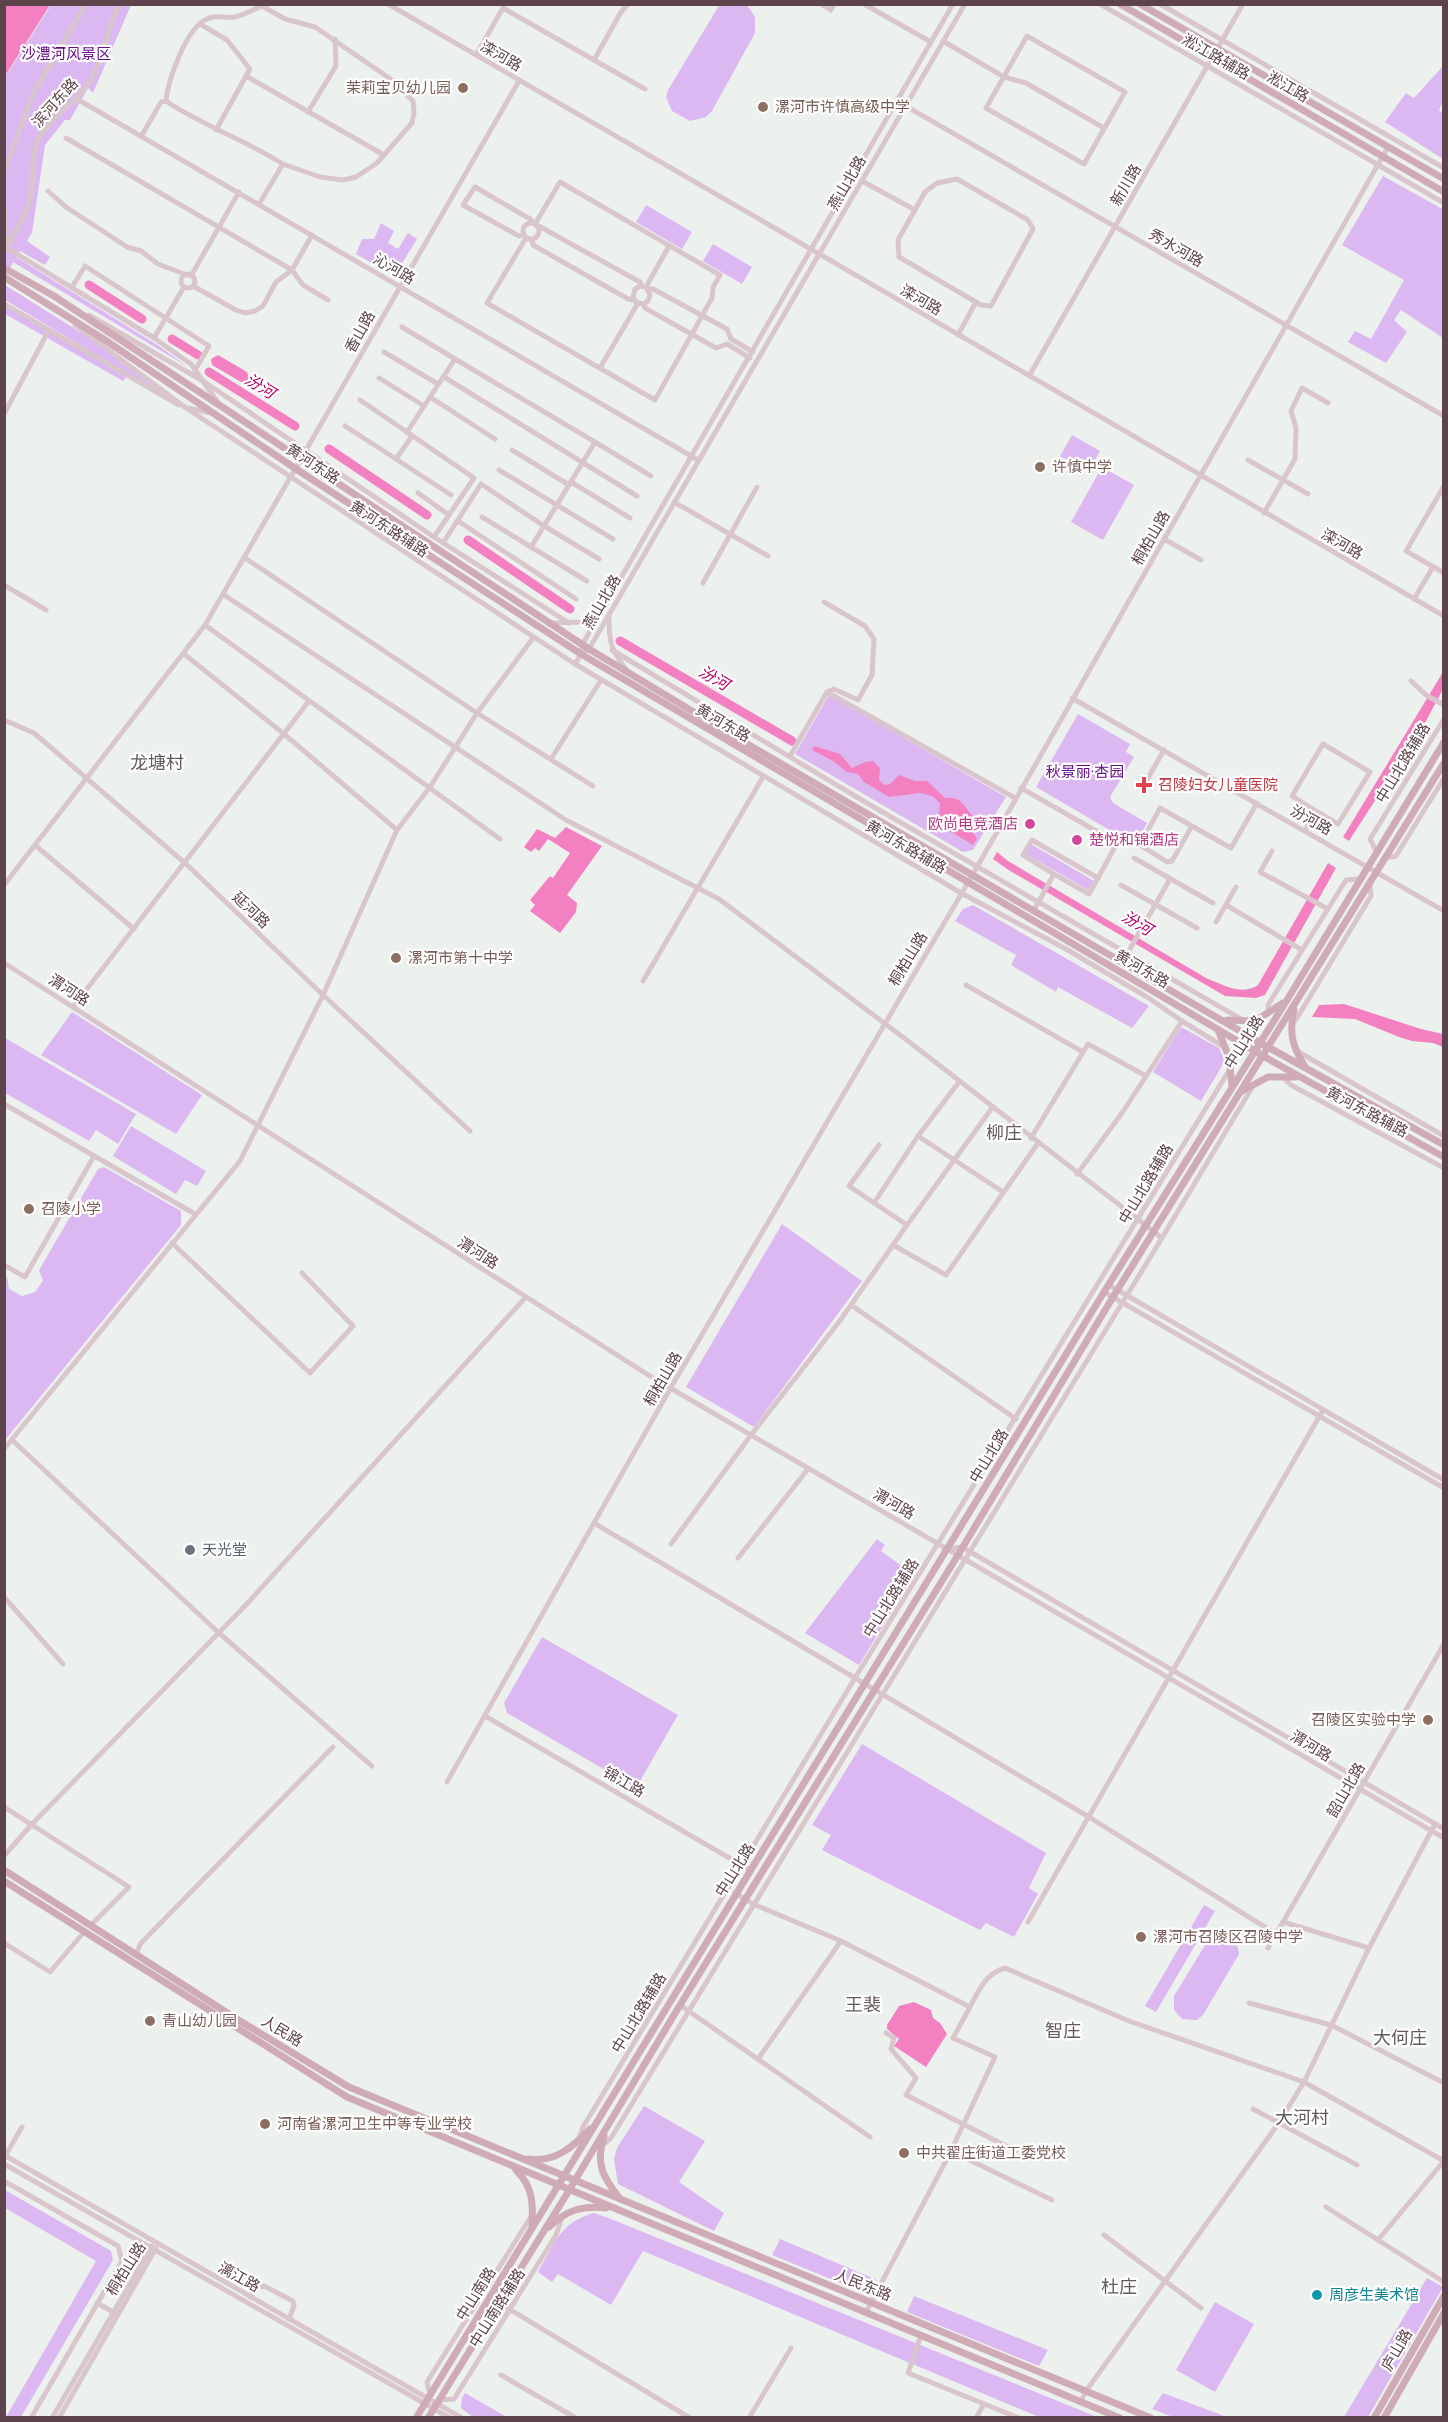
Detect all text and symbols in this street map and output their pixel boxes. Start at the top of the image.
street label: 淞江路辅路 [1179,30,1253,84]
street label: 滦河路 [477,37,525,75]
park label: 沙澧河风景区 [21,45,111,63]
street label: 淞江路 [1264,68,1312,106]
street label: 滨河东路 [28,75,82,131]
place label: 茉莉宝贝幼儿园 [346,79,451,97]
marker: 茉莉宝贝幼儿园 [456,81,470,95]
place label: 漯河市许慎高级中学 [775,98,910,116]
marker: 漯河市许慎高级中学 [756,100,770,114]
street label: 燕山北路 [824,153,870,213]
street label: 新川路 [1107,161,1145,209]
street label: 秀水河路 [1146,225,1206,271]
street label: 沁河路 [370,250,418,288]
street label: 滦河路 [897,281,945,319]
street label: 香山路 [341,308,379,356]
water label: 汾河 [241,369,281,404]
street label: 黄河东路 [283,440,343,488]
place label: 许慎中学 [1052,458,1112,476]
marker: 许慎中学 [1033,460,1047,474]
street label: 黄河东路辅路 [346,497,432,561]
street label: 桐柏山路 [1128,508,1174,568]
street label: 滦河路 [1318,525,1366,563]
street label: 燕山北路 [579,572,625,632]
water label: 汾河 [695,662,735,696]
street label: 黄河东路 [693,700,753,746]
street label: 中山北路辅路 [1372,720,1434,806]
district label: 龙塘村 [130,752,184,773]
park label: 秋景丽·杏园 [1046,763,1124,781]
marker: 召陵妇女儿童医院 [1135,776,1153,794]
place label: 召陵妇女儿童医院 [1158,776,1278,794]
street label: 汾河路 [1287,801,1335,839]
place label: 欧尚电竞酒店 [928,815,1018,833]
street label: 黄河东路辅路 [863,817,949,877]
marker: 欧尚电竞酒店 [1023,817,1037,831]
place label: 楚悦和锦酒店 [1089,831,1179,849]
marker: 楚悦和锦酒店 [1070,833,1084,847]
street label: 延河路 [229,888,273,932]
water label: 汾河 [1118,907,1158,941]
street label: 桐柏山路 [885,929,931,989]
street label: 黄河东路 [1112,946,1172,992]
place label: 漯河市第十中学 [408,949,513,967]
marker: 漯河市第十中学 [389,951,403,965]
street label: 渭河路 [45,970,93,1010]
street label: 中山北路 [1220,1012,1268,1072]
street label: 黄河东路辅路 [1323,1083,1411,1141]
district label: 柳庄 [986,1122,1022,1143]
street label: 中山北路辅路 [1115,1141,1177,1227]
place label: 召陵小学 [41,1200,101,1218]
marker: 召陵小学 [22,1202,36,1216]
street label: 渭河路 [454,1233,502,1273]
street label: 桐柏山路 [640,1349,686,1409]
street label: 中山北路 [966,1426,1012,1486]
street label: 渭河路 [870,1485,918,1523]
place label: 天光堂 [202,1541,247,1559]
marker: 天光堂 [183,1543,197,1557]
street label: 中山北路辅路 [860,1555,922,1641]
place label: 召陵区实验中学 [1311,1711,1416,1729]
marker: 召陵区实验中学 [1421,1713,1435,1727]
street label: 渭河路 [1287,1727,1335,1765]
street label: 韶山北路 [1323,1760,1369,1820]
street label: 锦江路 [600,1763,648,1801]
street label: 中山北路 [711,1840,759,1900]
place label: 漯河市召陵区召陵中学 [1153,1928,1303,1946]
marker: 漯河市召陵区召陵中学 [1134,1930,1148,1944]
street label: 中山北路辅路 [608,1970,670,2056]
district label: 王裴 [845,1994,881,2015]
place label: 青山幼儿园 [162,2012,237,2030]
street label: 人民路 [258,2012,306,2050]
marker: 青山幼儿园 [143,2014,157,2028]
district label: 智庄 [1045,2020,1081,2041]
district label: 大何庄 [1373,2027,1427,2048]
district label: 大河村 [1275,2107,1329,2128]
place label: 河南省漯河卫生中等专业学校 [277,2115,472,2133]
marker: 河南省漯河卫生中等专业学校 [258,2117,272,2131]
place label: 中共翟庄街道工委党校 [916,2144,1066,2162]
marker: 中共翟庄街道工委党校 [897,2146,911,2160]
street label: 桐柏山路 [102,2239,150,2299]
street label: 漓江路 [215,2258,263,2296]
street label: 中山南路 [452,2264,500,2324]
street label: 中山南路辅路 [466,2265,528,2351]
street label: 人民东路 [832,2265,894,2305]
district label: 杜庄 [1101,2276,1137,2297]
place label: 周彦生美术馆 [1329,2286,1419,2304]
marker: 周彦生美术馆 [1310,2288,1324,2302]
street label: 庐山路 [1378,2326,1416,2374]

